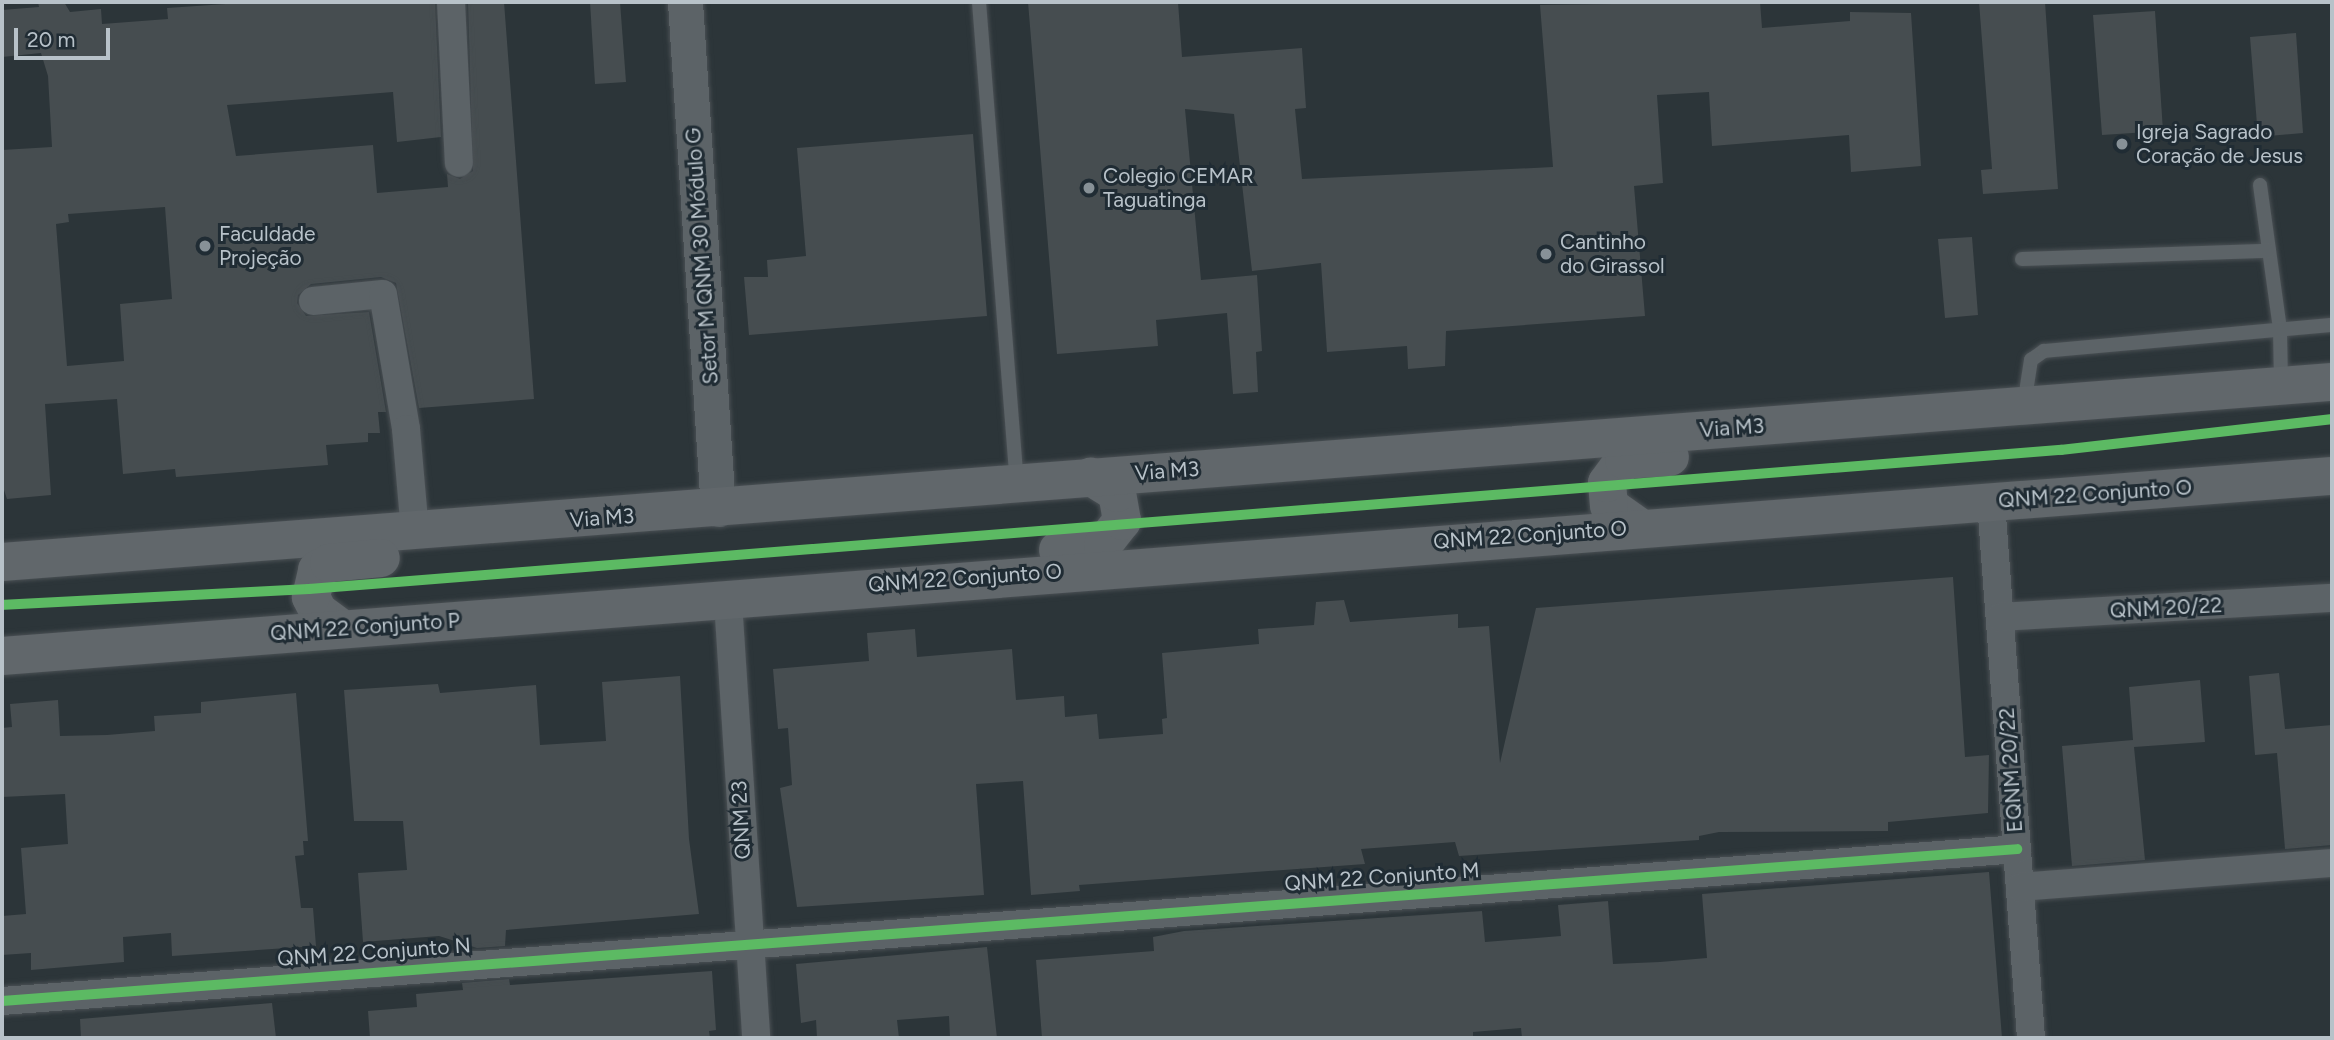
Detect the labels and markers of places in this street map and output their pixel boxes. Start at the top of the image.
place label: Igreja Sagrado Coração de Jesus [2136,119,2303,169]
marker: Igreja Sagrado Coração de Jesus [2114,136,2130,152]
place label: Colegio CEMAR Taguatinga [1103,163,1254,213]
marker: Colegio CEMAR Taguatinga [1081,180,1097,196]
place label: Faculdade Projeção [219,221,315,271]
place label: Cantinho do Girassol [1560,229,1665,279]
marker: Faculdade Projeção [197,238,213,254]
marker: Cantinho do Girassol [1538,246,1554,262]

